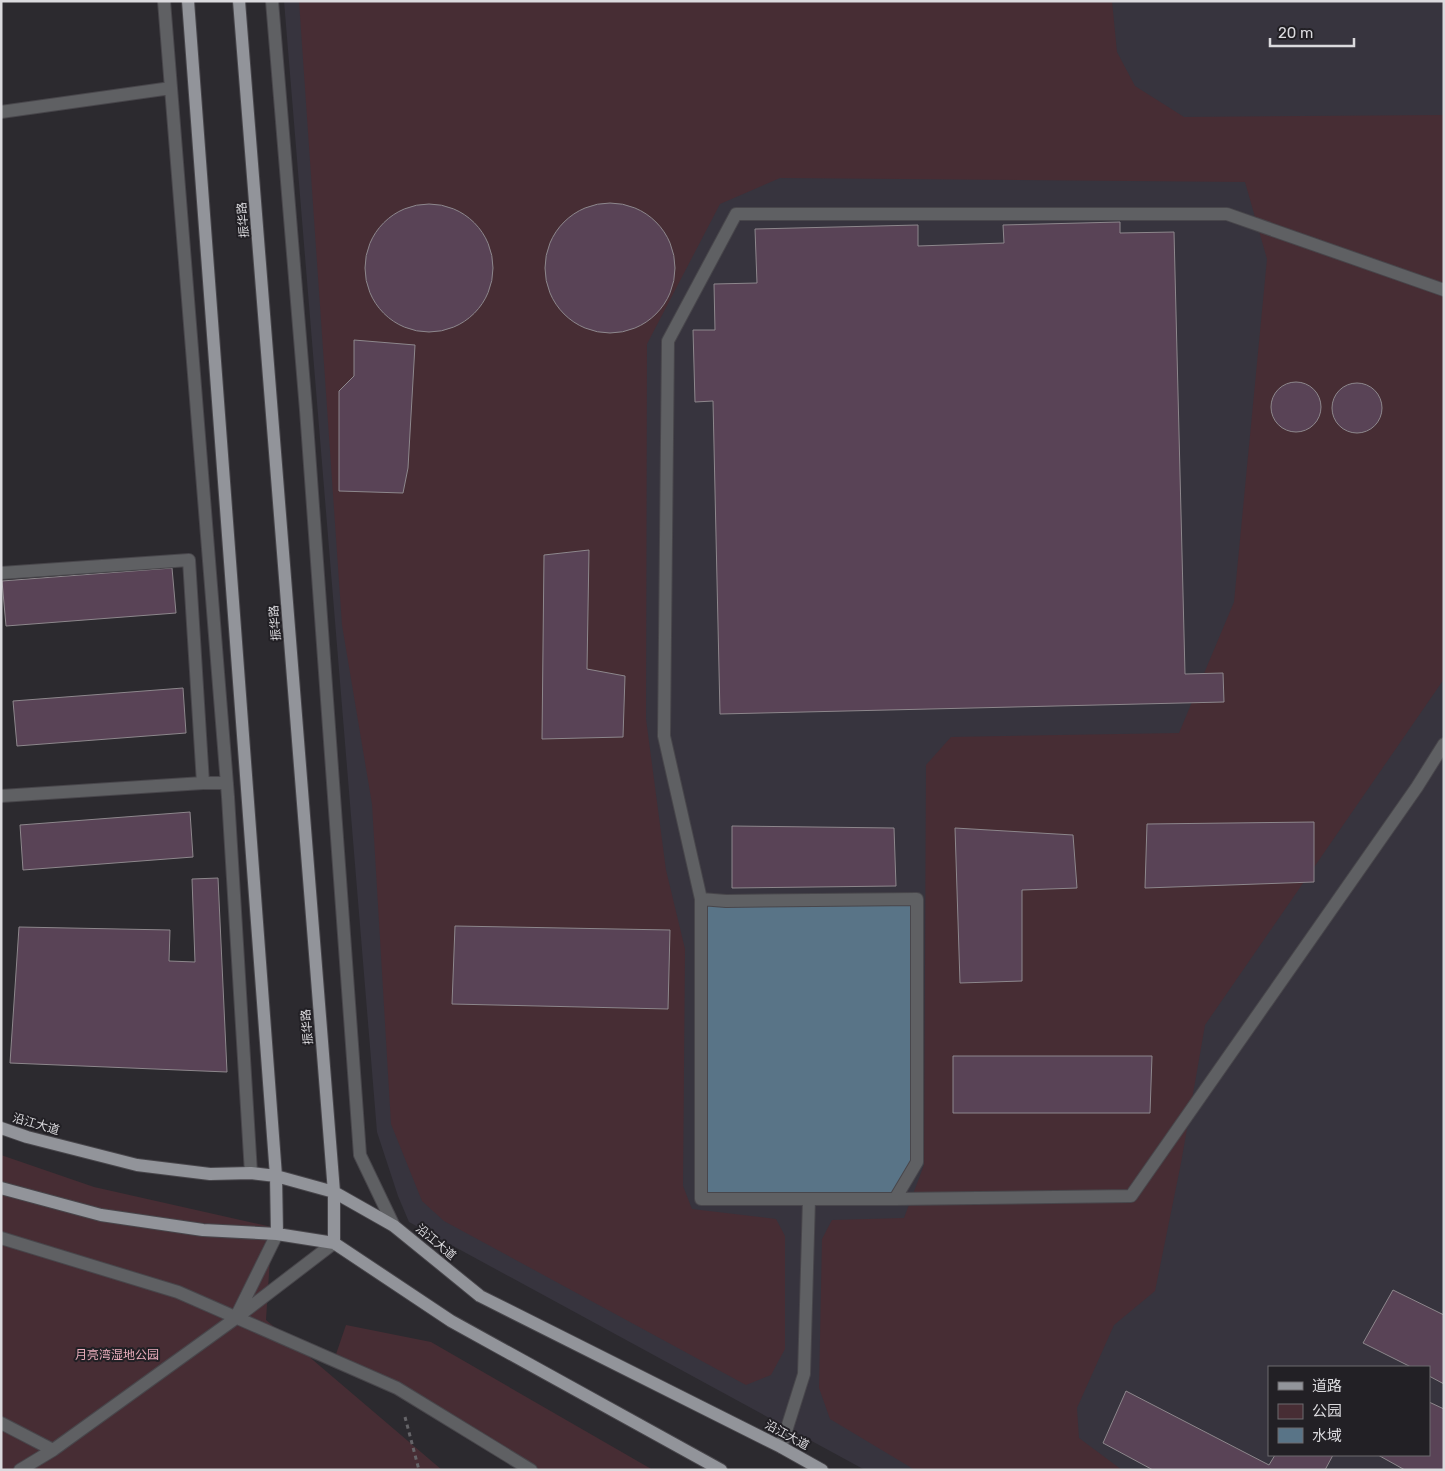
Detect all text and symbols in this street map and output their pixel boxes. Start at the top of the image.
scale bar [1270,15,1354,47]
text: 20 m [1278,24,1313,42]
street label: 振华路 [234,201,252,239]
street label: 振华路 [266,604,284,642]
street label: 振华路 [298,1008,316,1046]
street label: 沿江大道 [11,1111,61,1137]
street label: 沿江大道 [413,1221,459,1263]
park label: 月亮湾湿地公园 [75,1348,159,1362]
legend [1268,1366,1430,1456]
text: 道路 [1312,1377,1342,1395]
text: 公园 [1312,1402,1342,1420]
street label: 沿江大道 [763,1418,811,1452]
text: 水域 [1312,1427,1342,1445]

